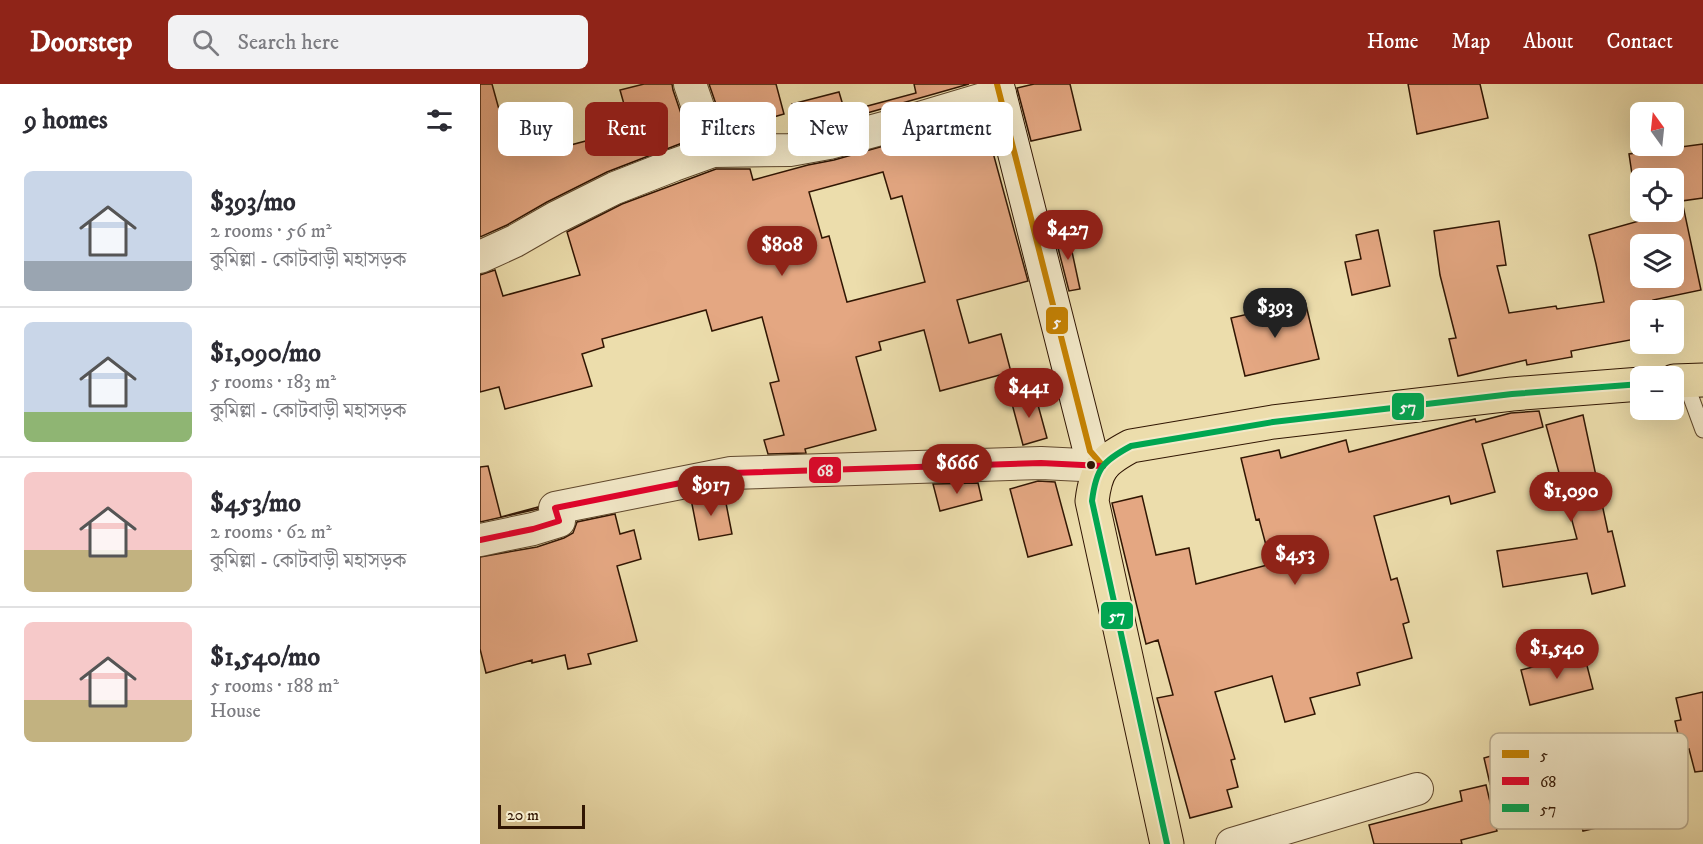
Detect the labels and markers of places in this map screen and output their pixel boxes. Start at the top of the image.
pin: $427 [1032,210,1104,261]
pin: $808 [746,226,818,277]
pin: $393 [1239,288,1311,339]
pin: $441 [993,368,1065,419]
pin: $666 [921,444,993,495]
unlabelled marker [1085,459,1097,471]
pin: $917 [675,466,747,517]
pin: $1,090 [1522,472,1620,523]
pin: $453 [1259,535,1331,586]
pin: $1,540 [1508,629,1606,680]

